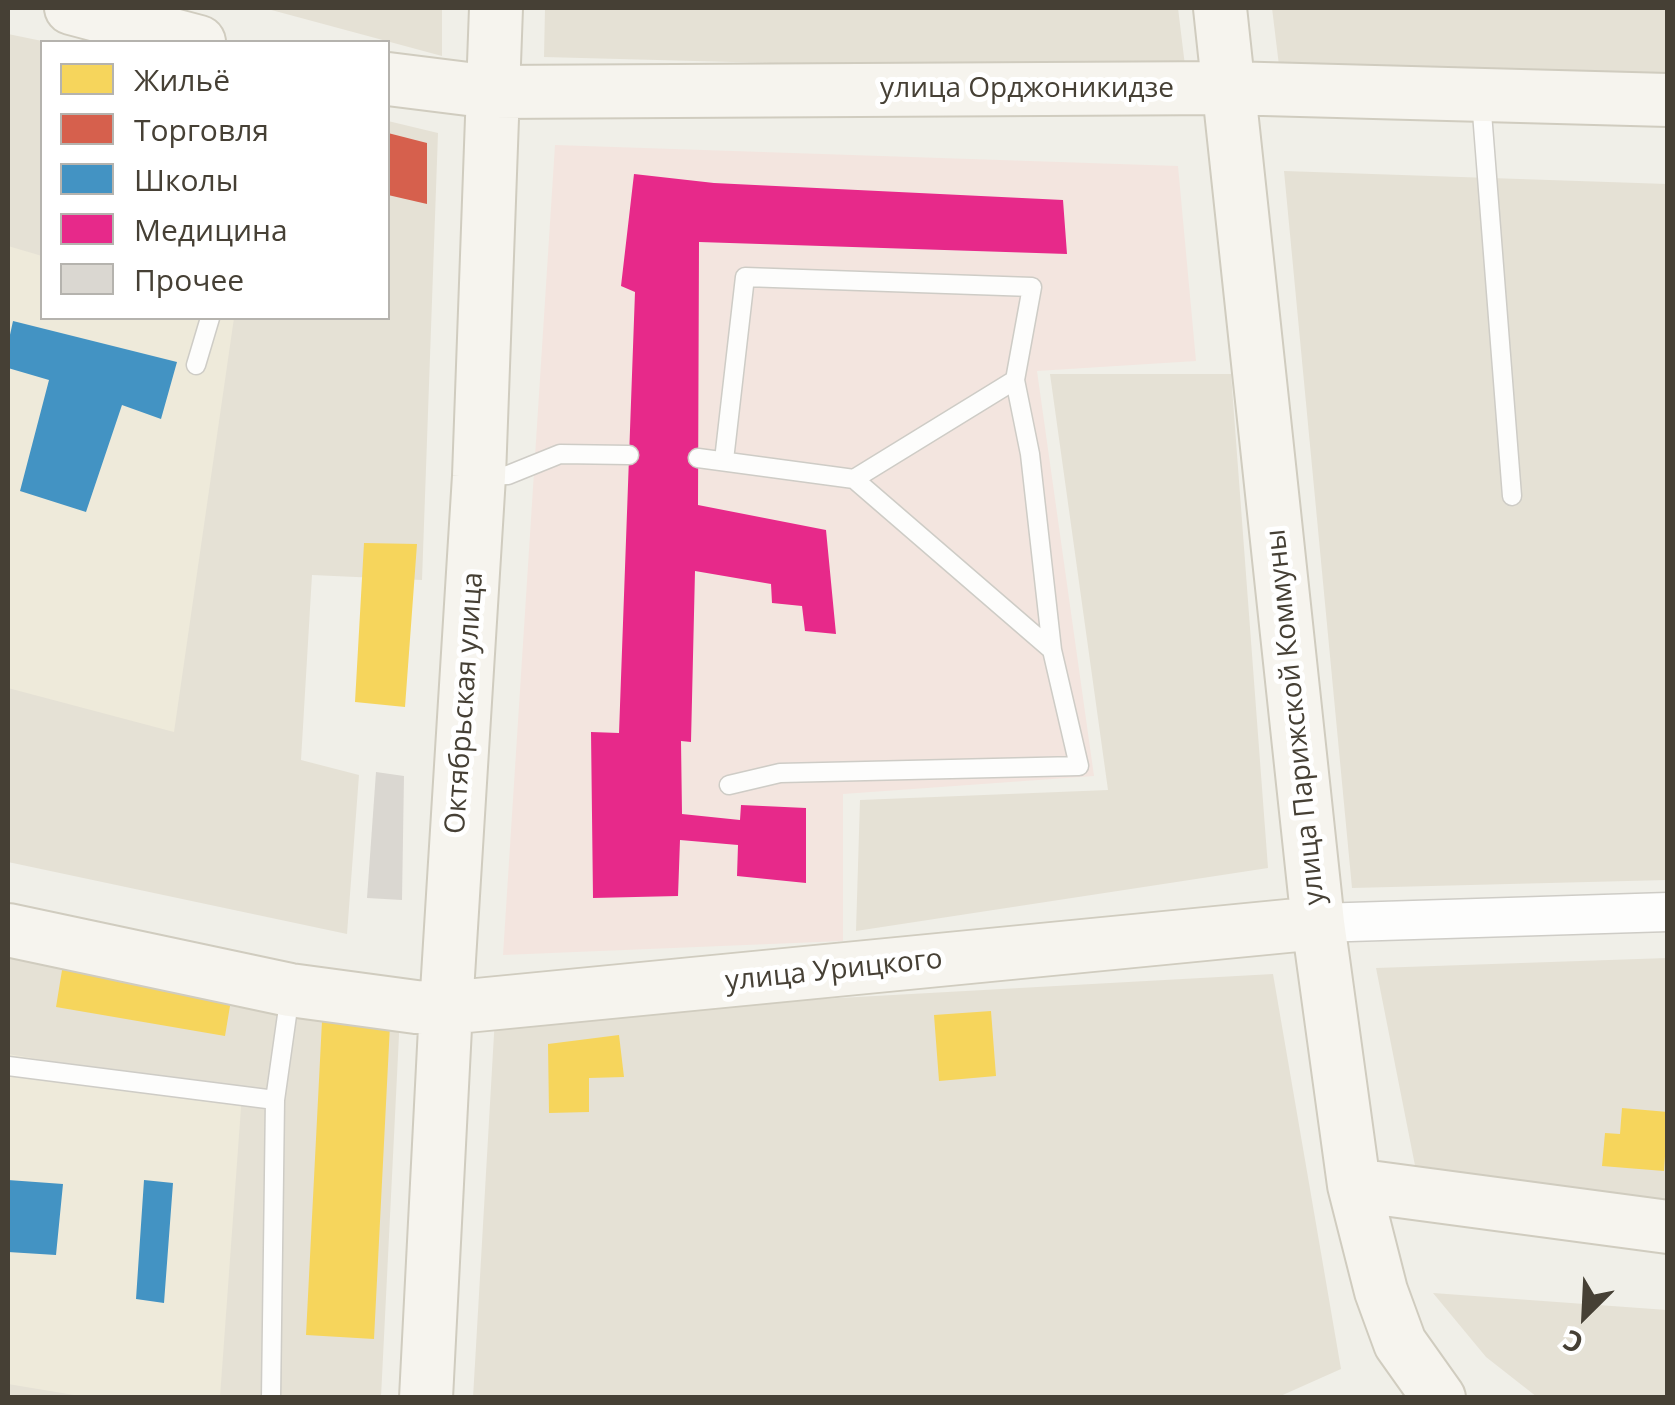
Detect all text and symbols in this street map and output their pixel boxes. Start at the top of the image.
legend [40,40,390,320]
text: Жильё [134,59,230,100]
street label: улица Орджоникидзе [880,72,1174,106]
text: Торговля [134,109,269,150]
text: Школы [134,159,239,200]
text: Медицина [134,209,288,250]
text: Прочее [134,259,244,300]
street label: улица Парижской Коммуны [1260,527,1332,907]
street label: Октябрьская улица [439,571,491,835]
street label: улица Урицкого [724,943,944,999]
north arrow [1535,1265,1635,1365]
text: С [1557,1321,1589,1363]

